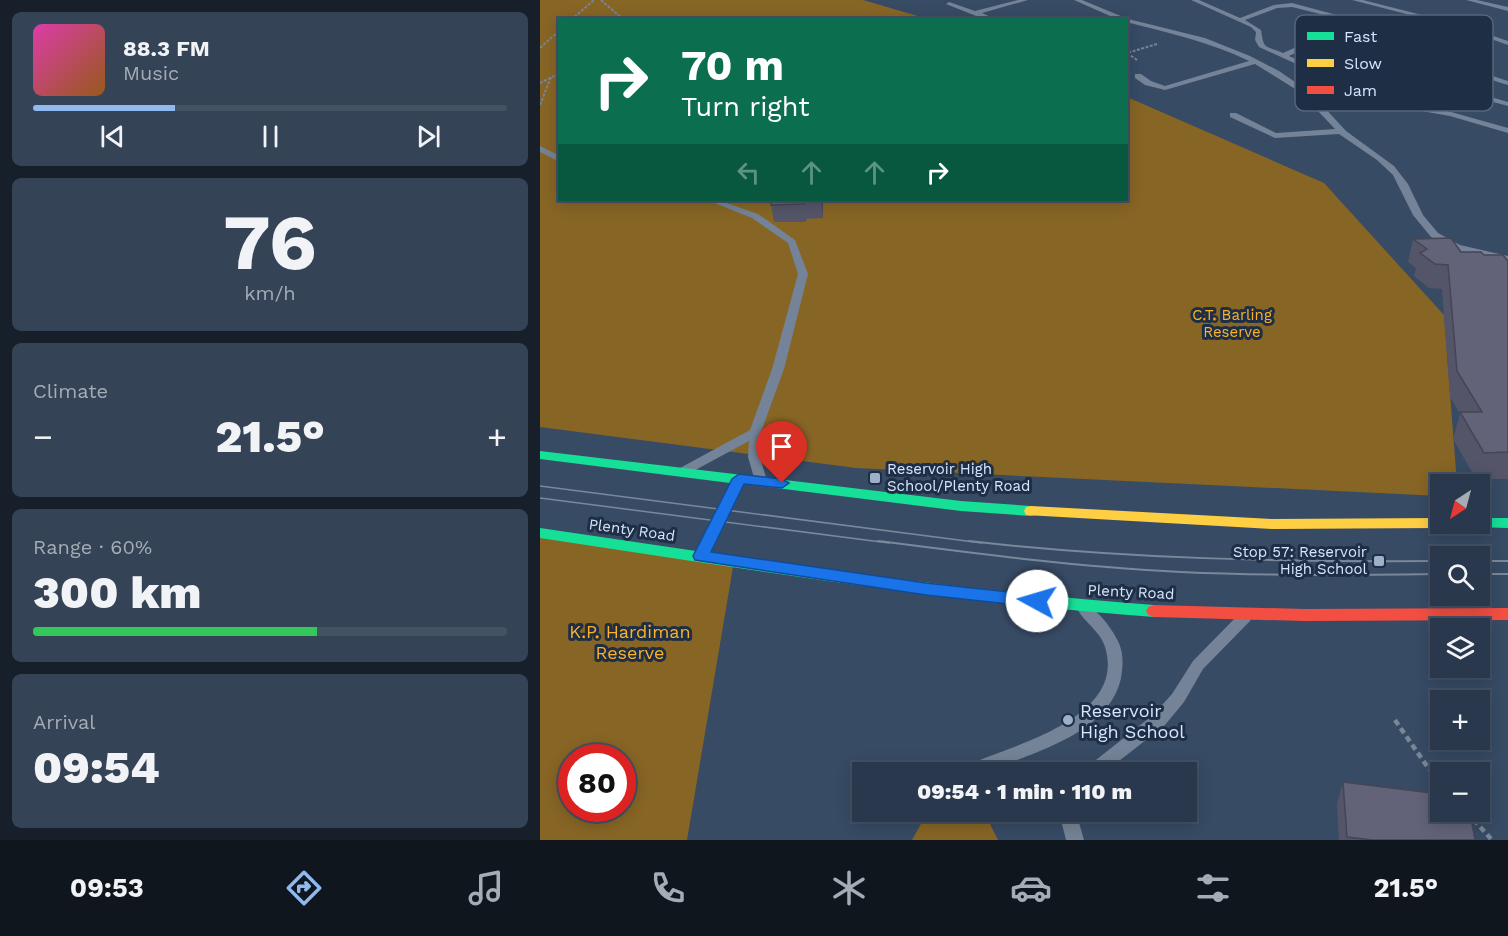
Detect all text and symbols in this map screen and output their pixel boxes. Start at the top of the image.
legend [1295,15,1493,111]
text: Fast [1344,27,1377,46]
text: 88.3 FM [123,36,210,61]
text: 70 m [681,41,784,90]
icon: right [582,42,660,120]
text: Slow [1344,54,1382,73]
text: Music [123,61,179,85]
text: Jam [1344,81,1377,100]
text: Turn right [681,91,810,123]
icon: previous [96,120,129,153]
icon: pause [254,120,287,153]
icon: next [412,120,445,153]
icon: left [732,156,765,189]
icon: ahead [795,156,828,189]
icon: ahead [858,156,891,189]
icon: right [921,156,954,189]
text: 76 [223,196,317,288]
text: km/h [244,281,296,305]
park label: C.T. Barling Reserve [1192,306,1272,341]
text: Climate [33,379,108,403]
text: 21.5° [215,410,325,463]
text: − [33,417,53,456]
text: + [487,417,507,456]
pin [756,421,807,483]
icon: arrive [765,430,798,463]
place label: Reservoir High School/Plenty Road [887,460,1030,495]
marker: Reservoir High School/Plenty Road [868,471,882,485]
north arrow [1430,474,1490,534]
map controls [1430,474,1490,822]
street label: Plenty Road [588,515,676,545]
text: Range · 60% [33,535,152,559]
place label: Stop 57: Reservoir High School [1233,543,1367,578]
button: search [1430,546,1490,606]
marker: Stop 57: Reservoir High School [1372,554,1386,568]
text: 300 km [33,566,201,619]
position arrow [1005,569,1069,633]
street label: Plenty Road [1087,581,1175,603]
button: layers [1430,618,1490,678]
park label: K.P. Hardiman Reserve [569,621,691,663]
button: + [1430,690,1490,750]
place label: Reservoir High School [1080,700,1185,742]
text: Arrival [33,710,95,734]
marker: Reservoir High School [1061,713,1075,727]
text: 09:54 [33,741,160,794]
speed limit sign: 80 [558,744,636,822]
button: − [1430,762,1490,822]
text: 09:54 · 1 min · 110 m [917,779,1132,804]
icon: directions [283,867,325,909]
icon: music [465,867,507,909]
icon: phone [647,867,689,909]
icon: climate [828,867,870,909]
icon: car [1010,867,1052,909]
icon: filters [1192,867,1234,909]
text: 09:53 [70,872,144,904]
text: 21.5° [1373,872,1438,904]

